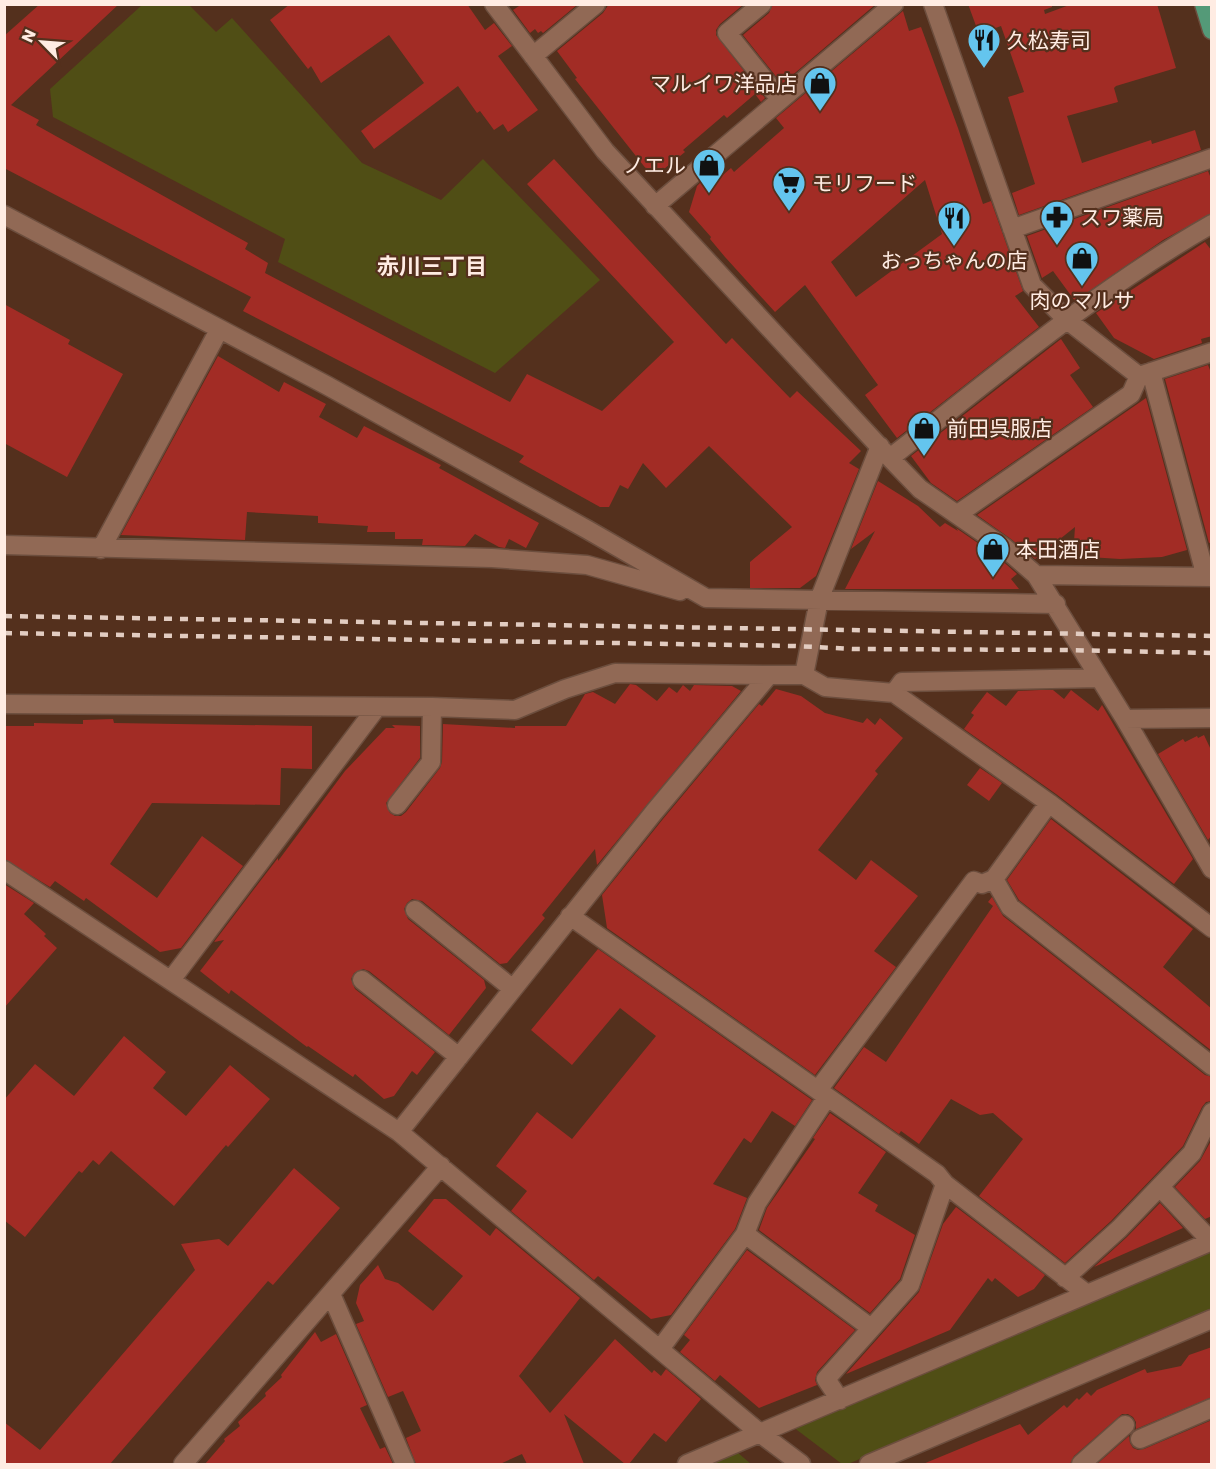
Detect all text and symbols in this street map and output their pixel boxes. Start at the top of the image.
north arrow [12,12,72,72]
restaurant icon: 久松寿司 [966,22,1002,69]
text: N [16,26,42,46]
place label: 久松寿司 [1007,26,1091,55]
shop icon: マルイワ洋品店 [802,65,838,112]
place label: マルイワ洋品店 [650,69,797,98]
shop icon: ノエル [691,147,727,194]
place label: ノエル [623,151,686,180]
supermarket icon: モリフード [771,165,807,212]
place label: モリフード [812,169,917,198]
pharmacy icon: スワ薬局 [1039,199,1075,246]
restaurant icon: おっちゃんの店 [936,200,972,247]
place label: スワ薬局 [1080,203,1164,232]
shop icon: 肉のマルサ [1064,240,1100,287]
place label: おっちゃんの店 [881,246,1028,275]
district label: 赤川三丁目 [377,251,487,282]
place label: 肉のマルサ [1030,286,1135,315]
shop icon: 前田呉服店 [906,410,942,457]
place label: 前田呉服店 [947,414,1052,443]
shop icon: 本田酒店 [975,531,1011,578]
place label: 本田酒店 [1016,535,1100,564]

